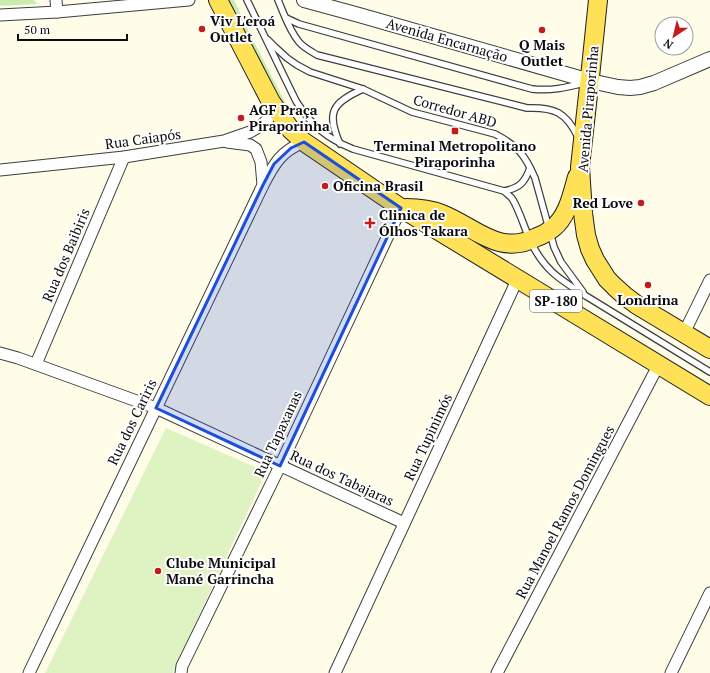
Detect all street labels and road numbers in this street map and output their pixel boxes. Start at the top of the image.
street label: Avenida Encarnação [384,13,510,66]
street label: Avenida Piraporinha [573,45,603,173]
street label: Corredor ABD [411,89,499,132]
street label: Rua Caiapós [104,124,182,153]
street label: Rua dos Baibiris [37,205,94,304]
road number: SP-180 [530,290,582,312]
street label: Rua dos Cariris [102,375,161,468]
street label: Rua Tapaxanas [249,387,306,480]
street label: Rua Tupinimós [399,390,456,484]
street label: Rua Manoel Ramos Domingues [511,422,618,602]
street label: Rua dos Tabajaras [287,445,397,510]

